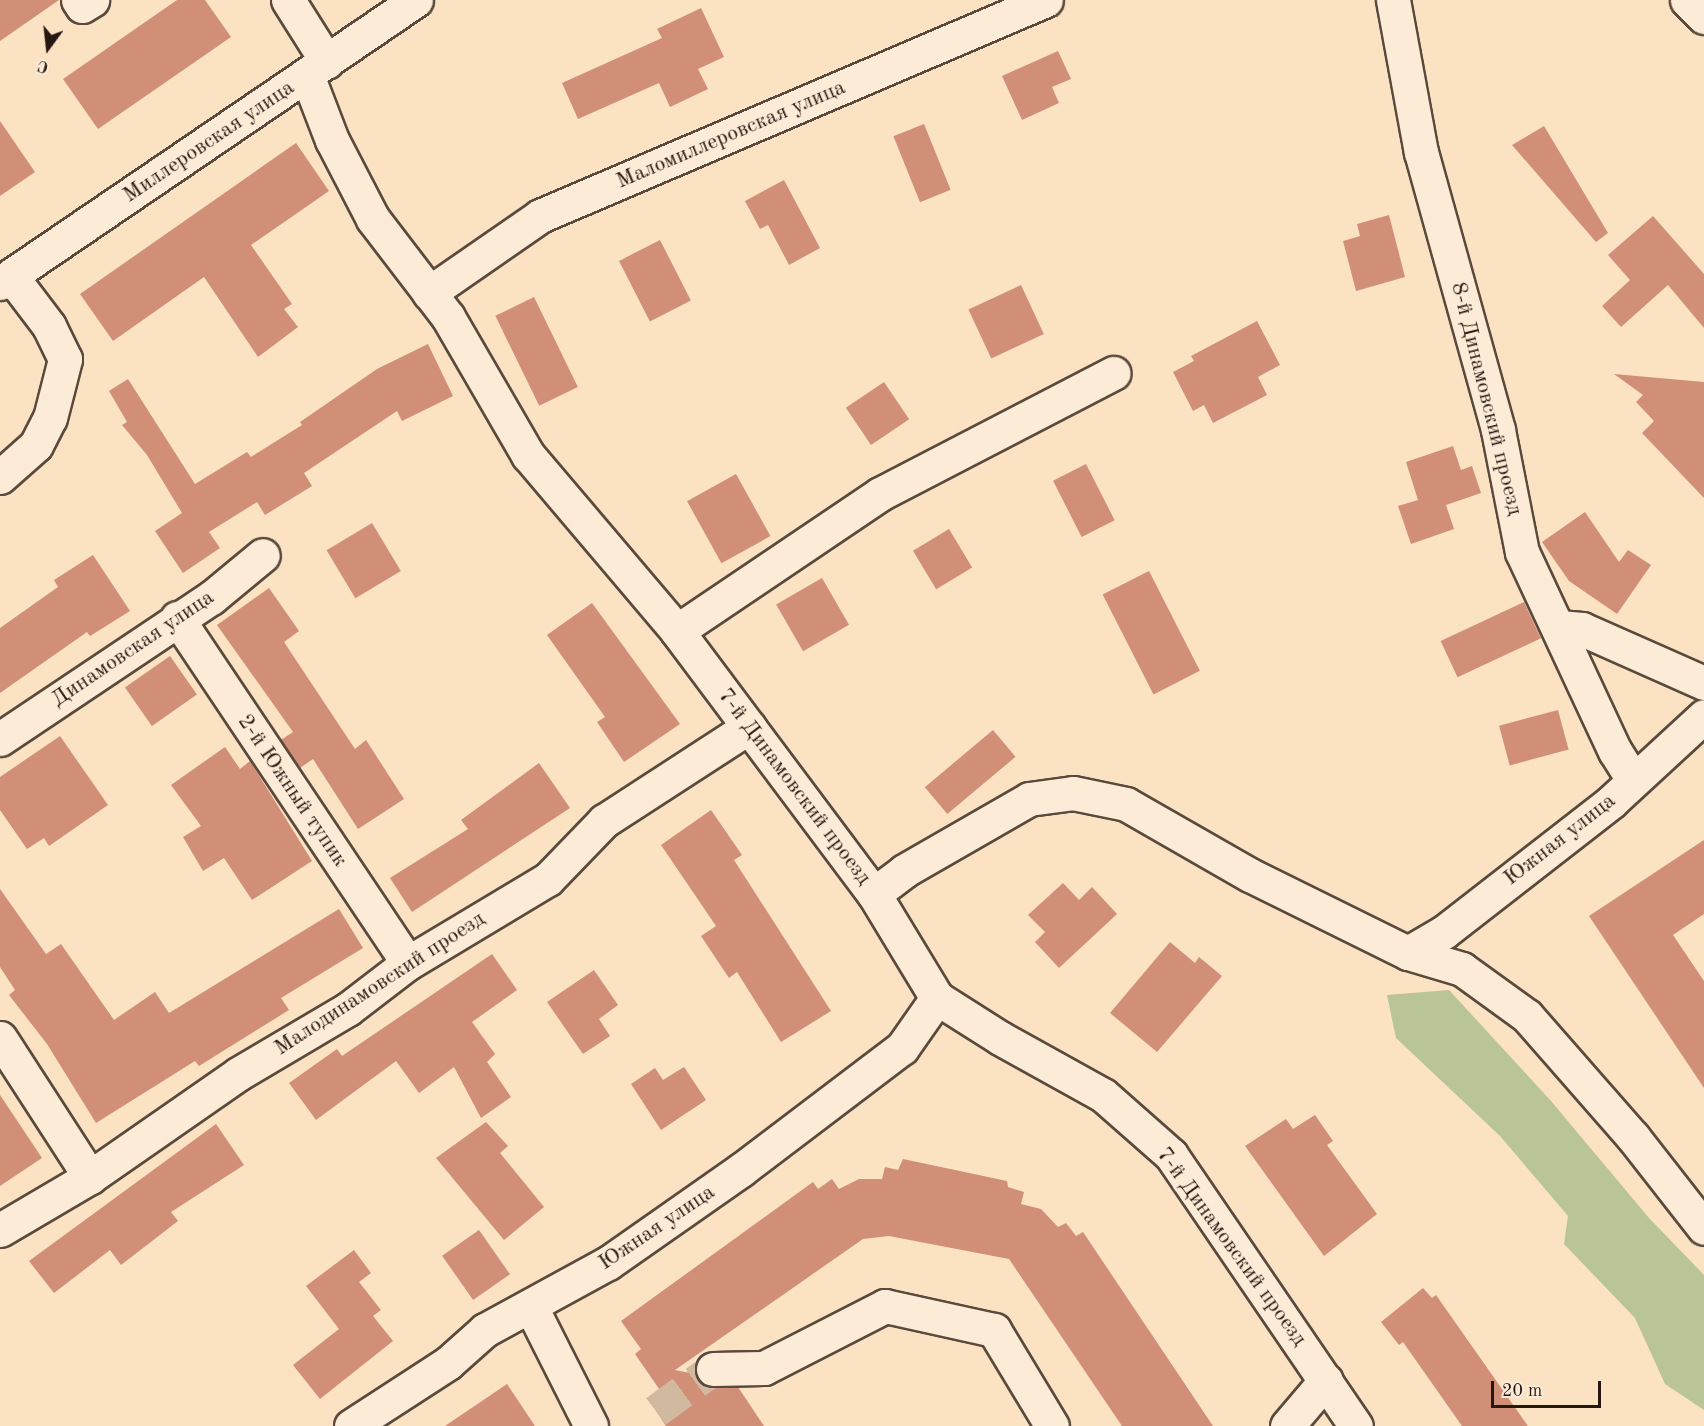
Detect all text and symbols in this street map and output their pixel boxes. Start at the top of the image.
north arrow [18,18,78,78]
text: С [36,56,51,74]
street label: Миллеровская улица [118,75,300,209]
street label: Маломиллеровская улица [612,75,850,195]
street label: 8-й Динамовский проезд [1444,280,1528,518]
street label: Динамовская улица [47,585,219,713]
street label: 7-й Динамовский проезд [711,683,877,891]
street label: 2-й Южный тупик [231,710,353,872]
street label: Южная улица [1499,788,1621,892]
street label: Малодинамовский проезд [270,906,490,1062]
street label: 7-й Динамовский проезд [1150,1142,1312,1352]
street label: Южная улица [594,1179,720,1277]
scale bar [1494,1369,1604,1407]
text: 20 m [1502,1382,1542,1400]

